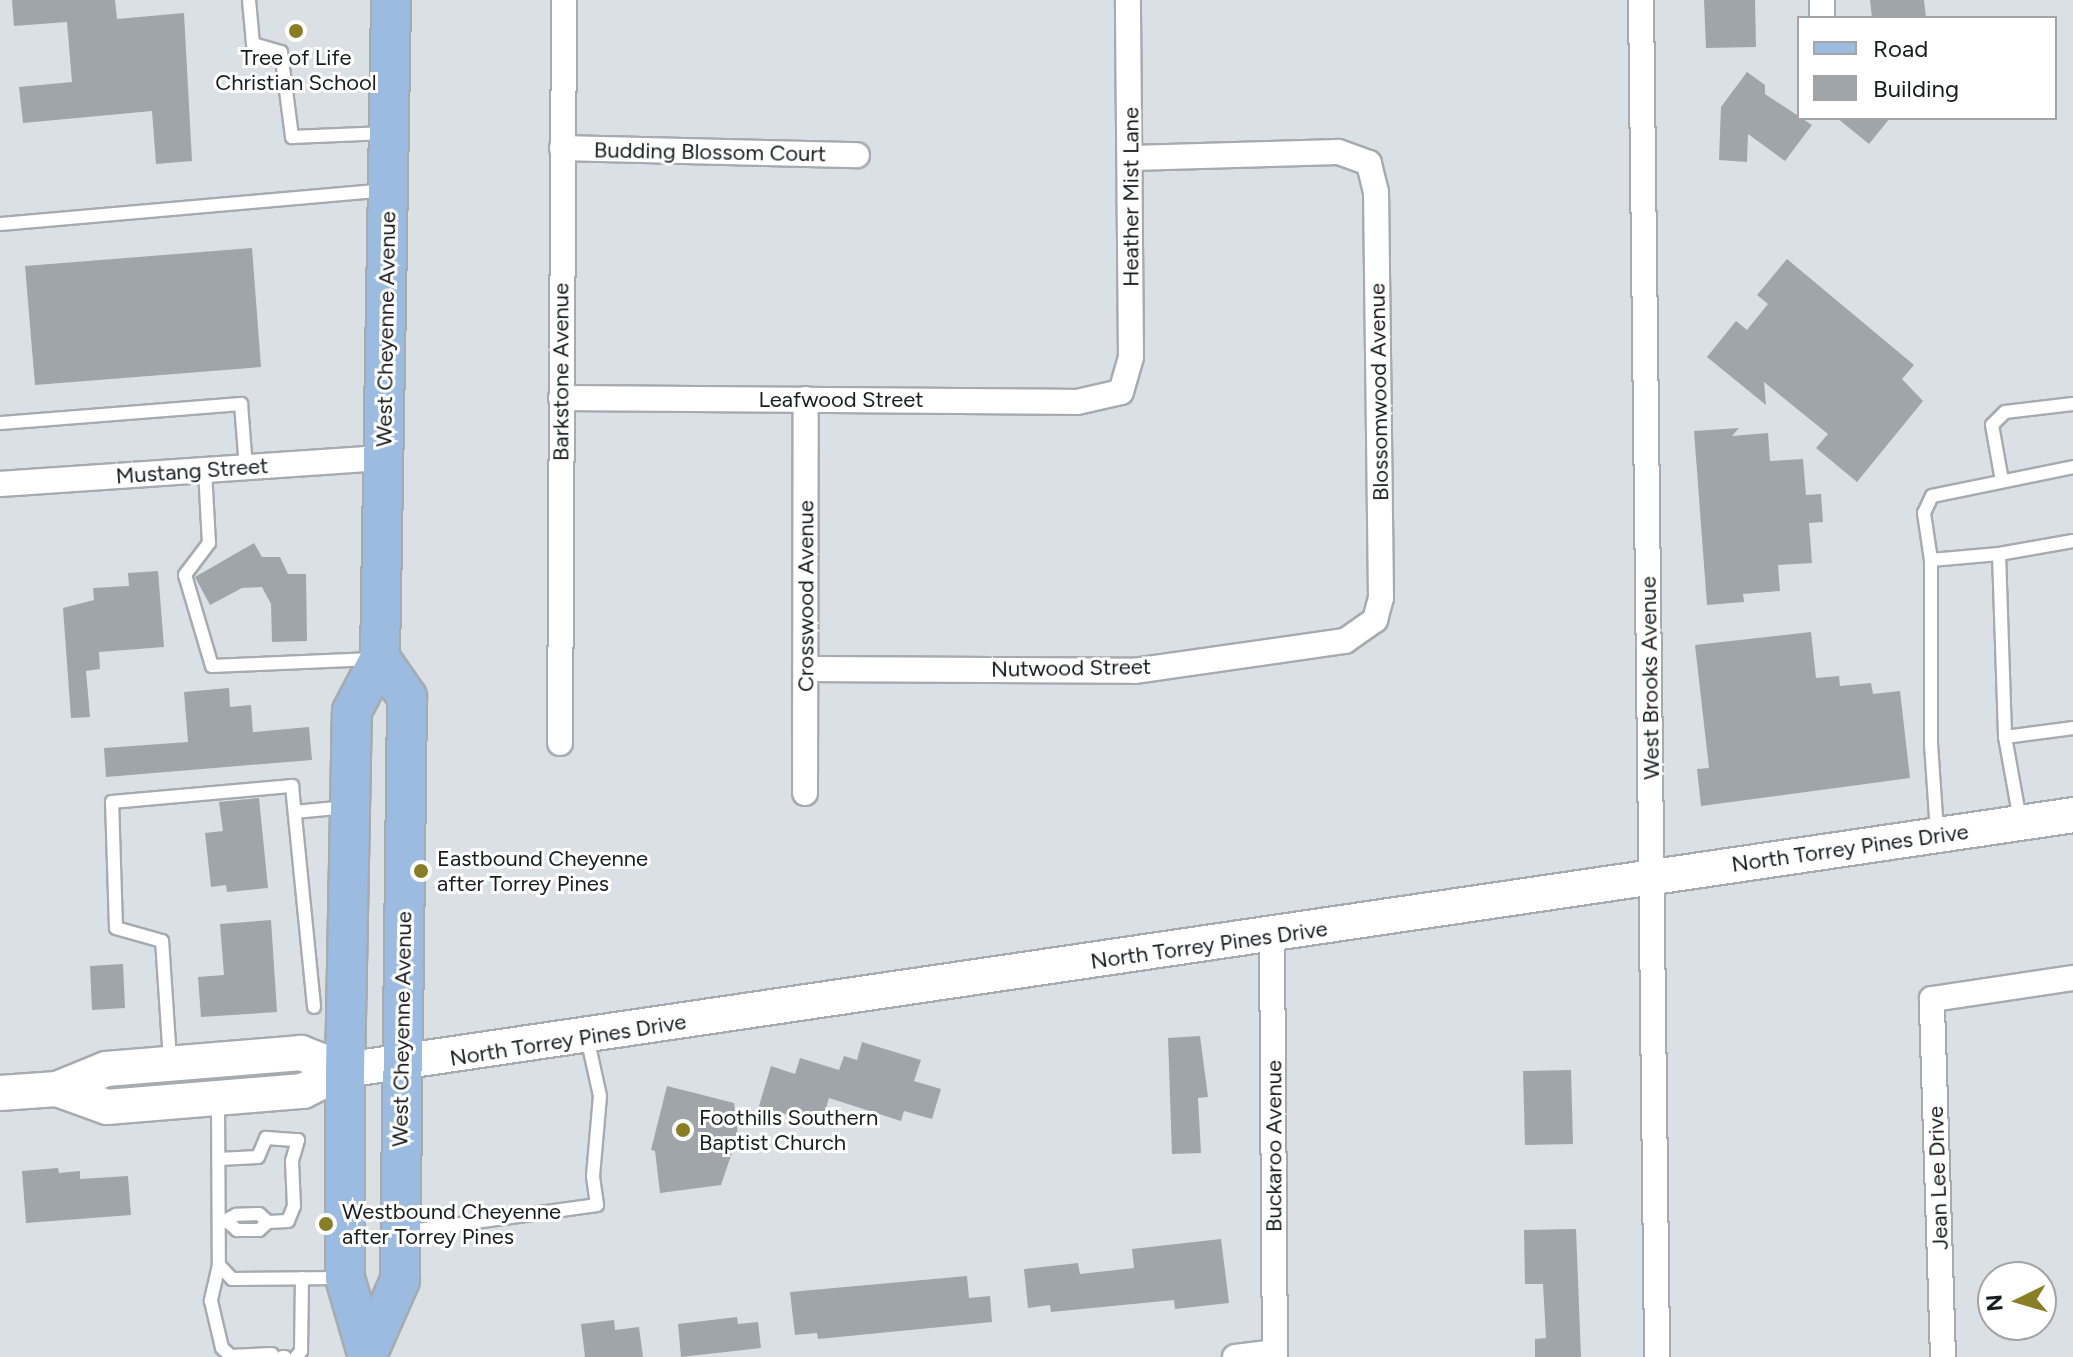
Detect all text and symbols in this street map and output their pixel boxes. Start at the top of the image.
legend [1797,16,2057,120]
marker: Tree of Life Christian School [287,22,305,40]
text: Road [1873,34,1928,63]
place label: Tree of Life Christian School [215,44,377,96]
text: Building [1873,74,1959,103]
street label: Heather Mist Lane [1118,107,1144,287]
street label: Budding Blossom Court [594,137,826,167]
street label: West Cheyenne Avenue [371,211,401,447]
street label: Barkstone Avenue [548,283,574,461]
street label: Blossomwood Avenue [1364,283,1394,501]
street label: Leafwood Street [758,387,924,413]
street label: Mustang Street [115,453,269,489]
street label: Crosswood Avenue [793,500,819,692]
street label: West Brooks Avenue [1635,576,1665,780]
street label: Nutwood Street [991,653,1151,683]
street label: North Torrey Pines Drive [1730,818,1970,878]
place label: Eastbound Cheyenne after Torrey Pines [437,845,648,896]
marker: Eastbound Cheyenne after Torrey Pines [412,862,430,880]
street label: West Cheyenne Avenue [387,911,417,1147]
street label: North Torrey Pines Drive [1089,915,1329,975]
street label: North Torrey Pines Drive [448,1008,688,1072]
street label: Buckaroo Avenue [1261,1060,1287,1232]
place label: Foothills Southern Baptist Church [699,1104,878,1156]
street label: Jean Lee Drive [1922,1106,1954,1250]
marker: Foothills Southern Baptist Church [674,1121,692,1139]
place label: Westbound Cheyenne after Torrey Pines [342,1198,561,1250]
marker: Westbound Cheyenne after Torrey Pines [317,1215,335,1233]
north arrow [1977,1261,2057,1341]
text: N [1980,1293,2009,1313]

